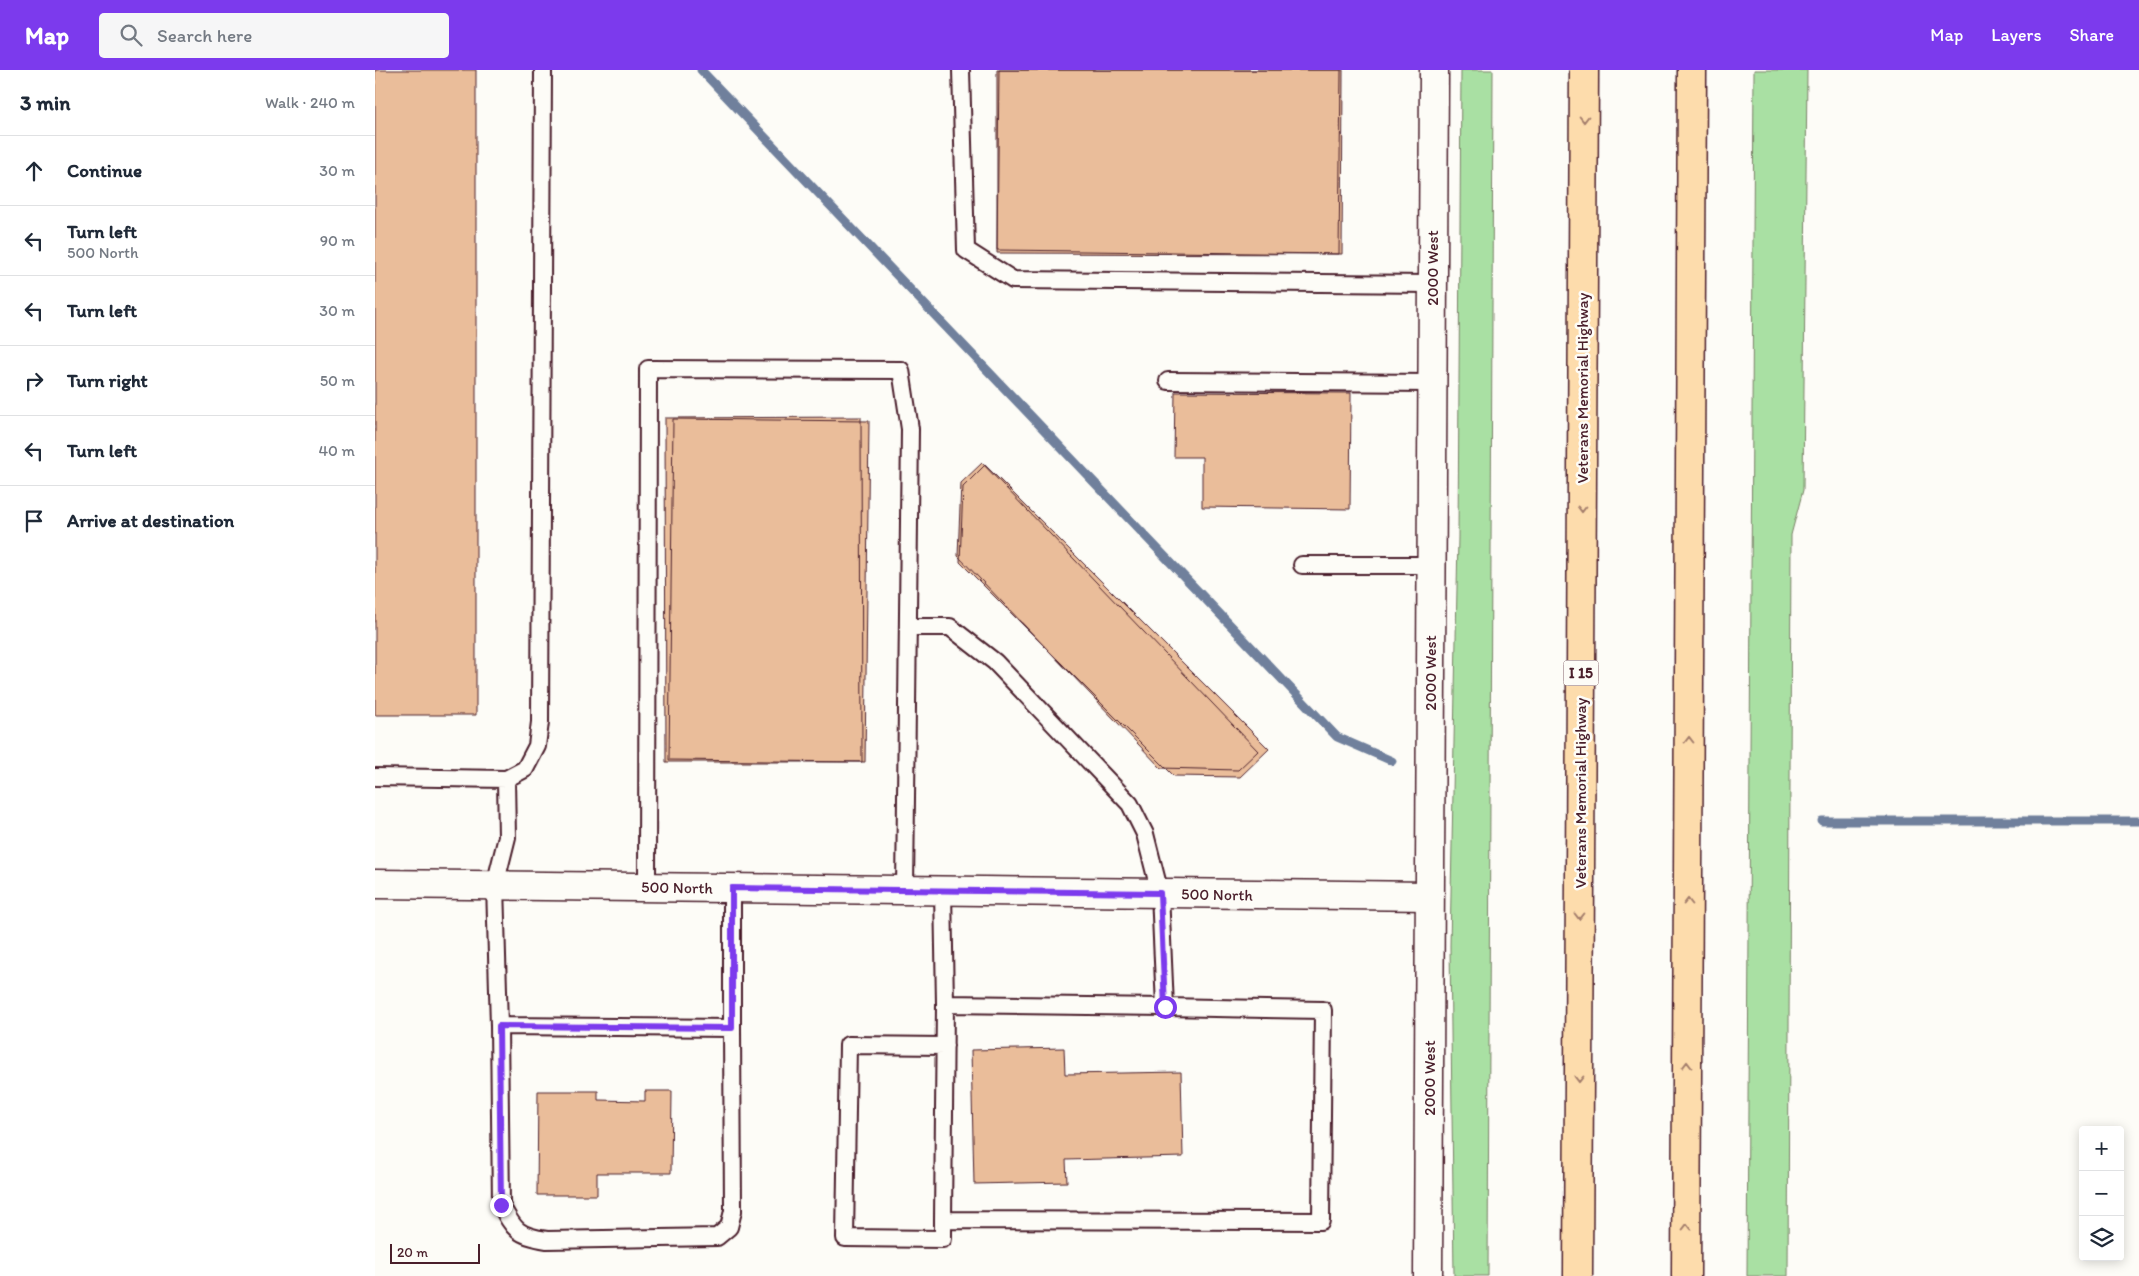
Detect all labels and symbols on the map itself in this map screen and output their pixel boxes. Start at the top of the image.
one-way arrow [1579,115,1589,123]
street label: 2000 West [1423,230,1442,306]
street label: Veterans Memorial Highway [1573,292,1592,483]
one-way arrow [1577,505,1587,513]
street label: 2000 West [1421,635,1440,711]
road number: I 15 [1563,660,1599,686]
street label: Veterans Memorial Highway [1571,697,1590,888]
one-way arrow [1684,736,1694,744]
street label: 500 North [641,877,713,898]
street label: 500 North [1181,884,1253,905]
one-way arrow [1683,898,1693,906]
one-way arrow [1574,912,1585,920]
route start [1154,996,1177,1019]
street label: 2000 West [1420,1040,1439,1116]
one-way arrow [1682,1061,1692,1068]
one-way arrow [1574,1075,1584,1083]
route end [490,1194,513,1217]
one-way arrow [1682,1223,1692,1231]
scale bar [390,1241,480,1264]

